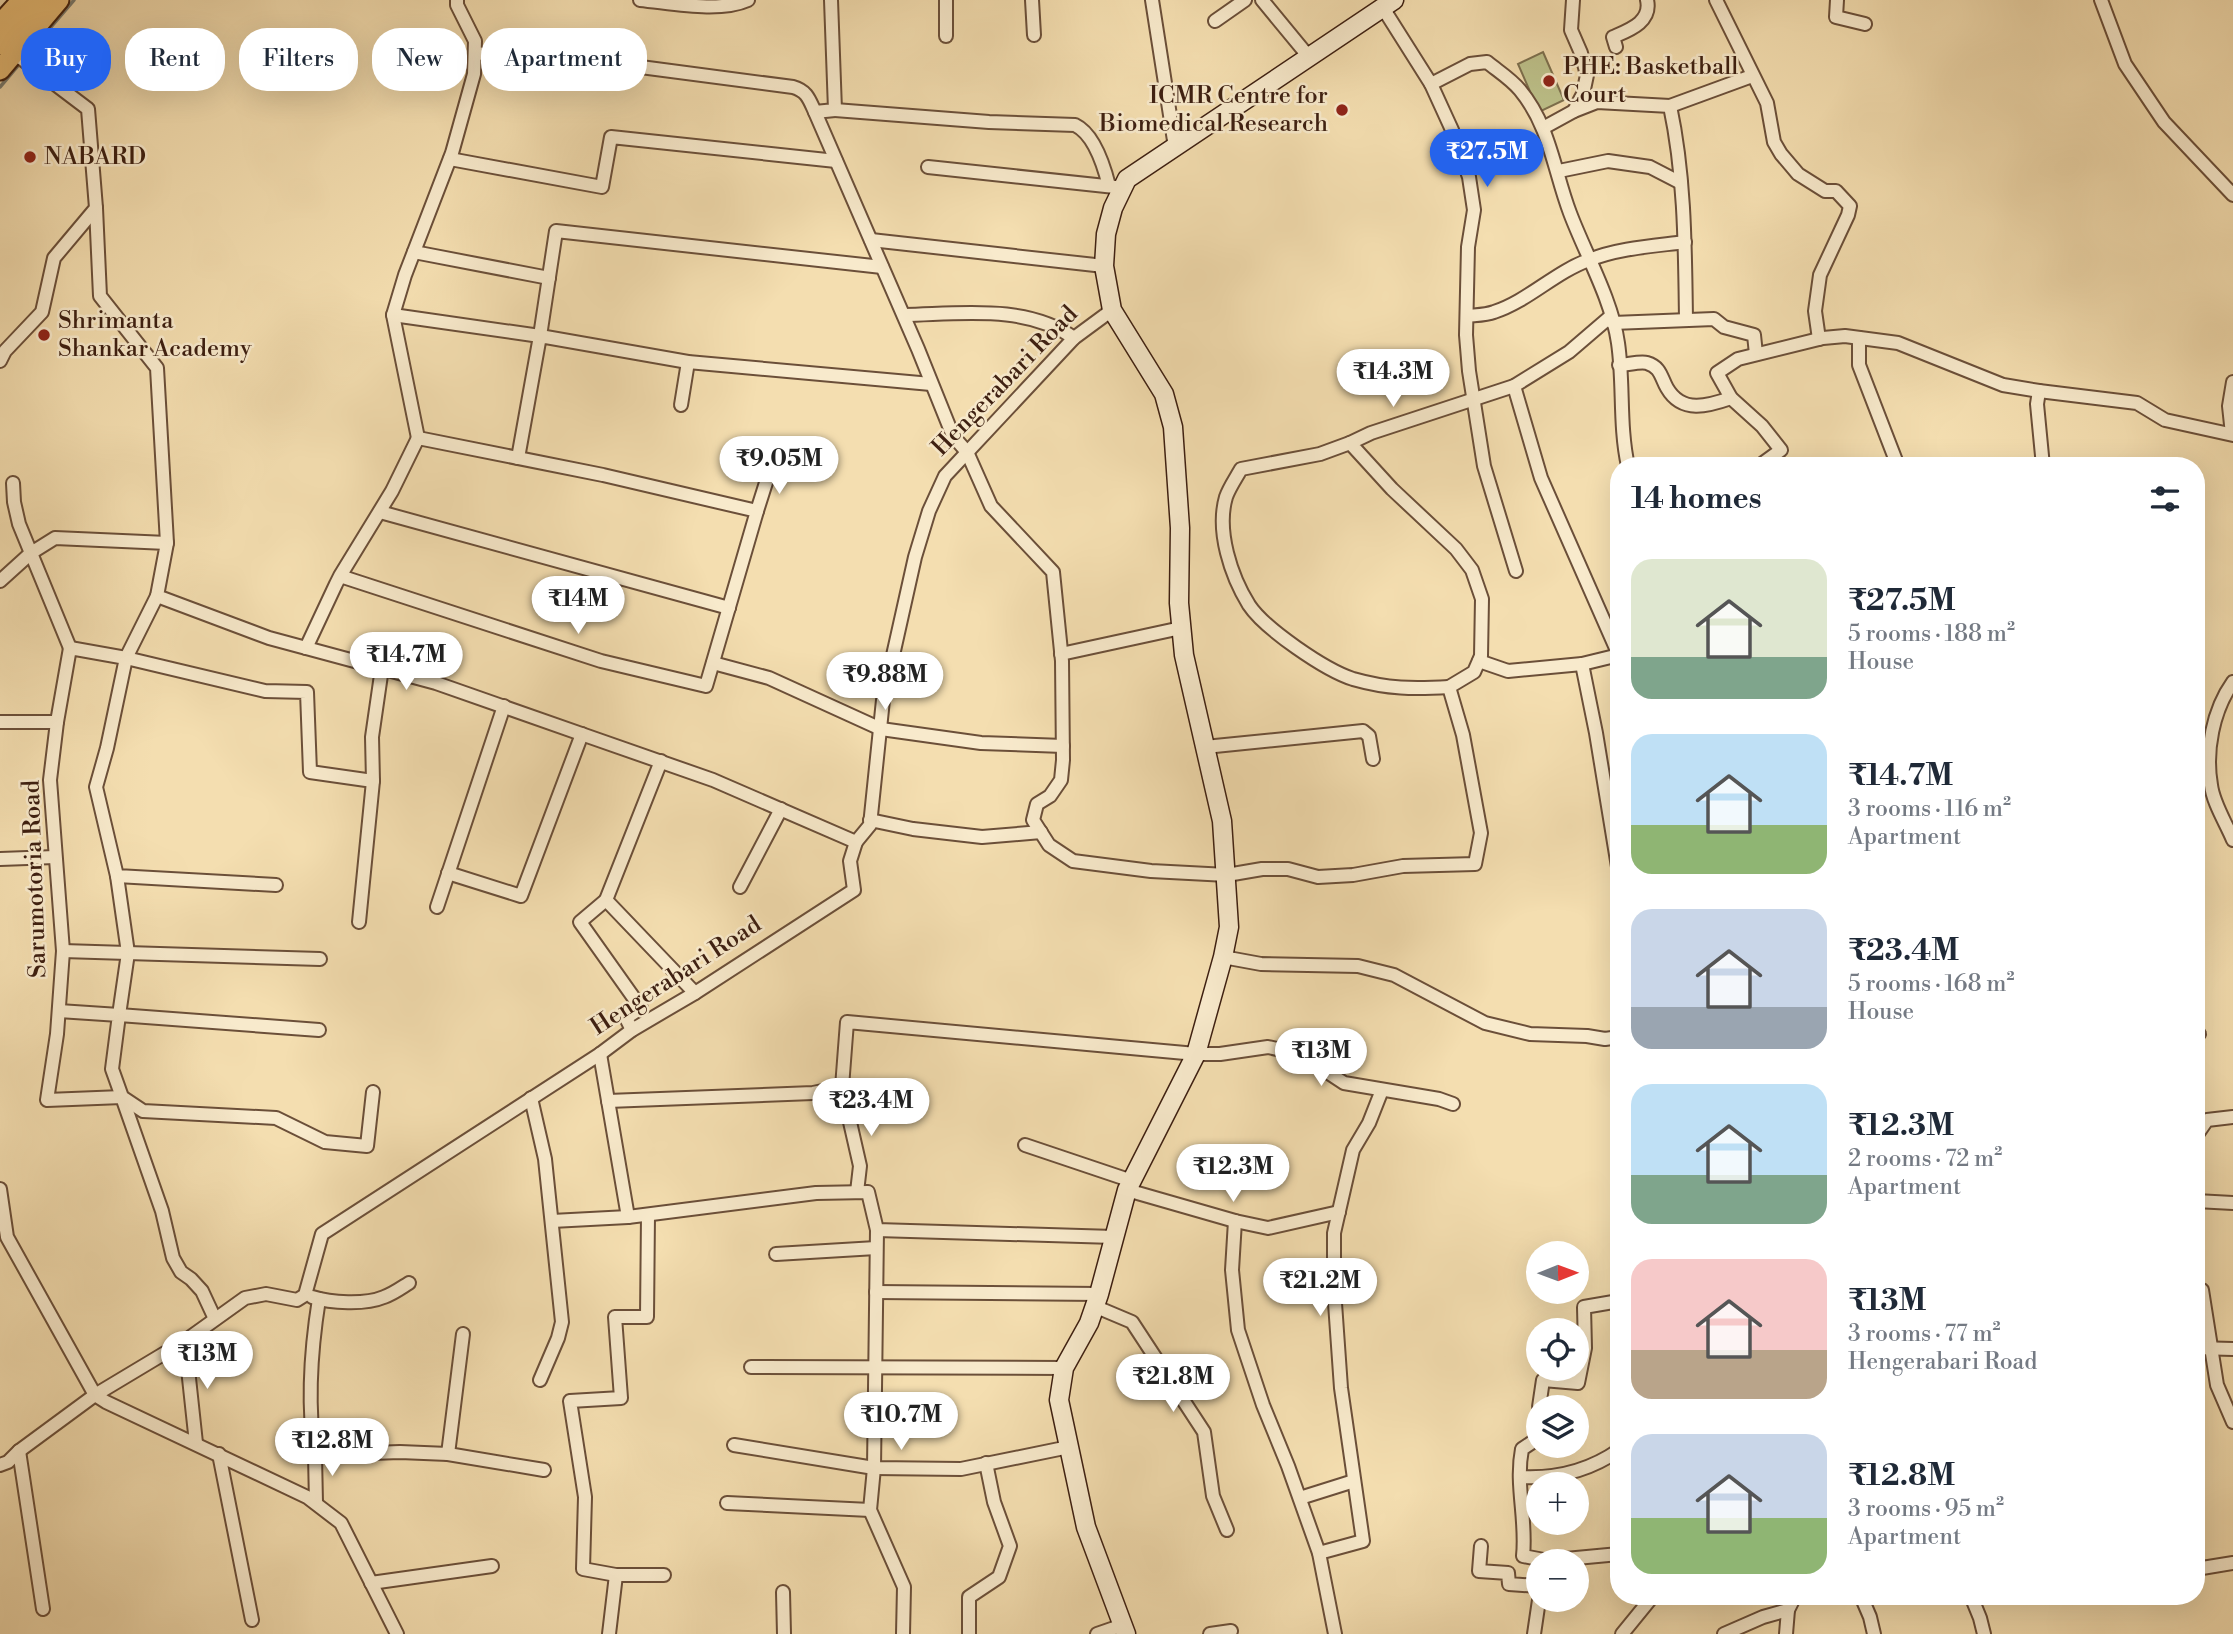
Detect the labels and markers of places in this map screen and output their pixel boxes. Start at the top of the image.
place label: PHE: Basketball Court [1563,52,1738,110]
marker: PHE: Basketball Court [1541,73,1557,89]
place label: ICMR Centre for Biomedical Research [1098,81,1328,139]
marker: ICMR Centre for Biomedical Research [1334,102,1350,118]
pin: ₹27.5M [1430,130,1544,189]
place label: NABARD [44,142,146,172]
marker: NABARD [22,149,38,165]
place label: Shrimanta Shankar Academy [58,306,252,364]
marker: Shrimanta Shankar Academy [36,327,52,343]
pin: ₹14.3M [1336,350,1450,409]
pin: ₹9.05M [722,436,836,496]
pin: ₹14M [537,576,619,636]
pin: ₹14.7M [349,632,463,692]
pin: ₹9.88M [828,652,942,712]
pin: ₹13M [1280,1028,1362,1088]
pin: ₹23.4M [814,1078,928,1138]
pin: ₹12.3M [1176,1144,1290,1204]
pin: ₹21.2M [1263,1258,1377,1318]
pin: ₹13M [166,1332,248,1391]
pin: ₹21.8M [1116,1354,1230,1414]
pin: ₹10.7M [844,1392,958,1452]
pin: ₹12.8M [275,1418,389,1478]

